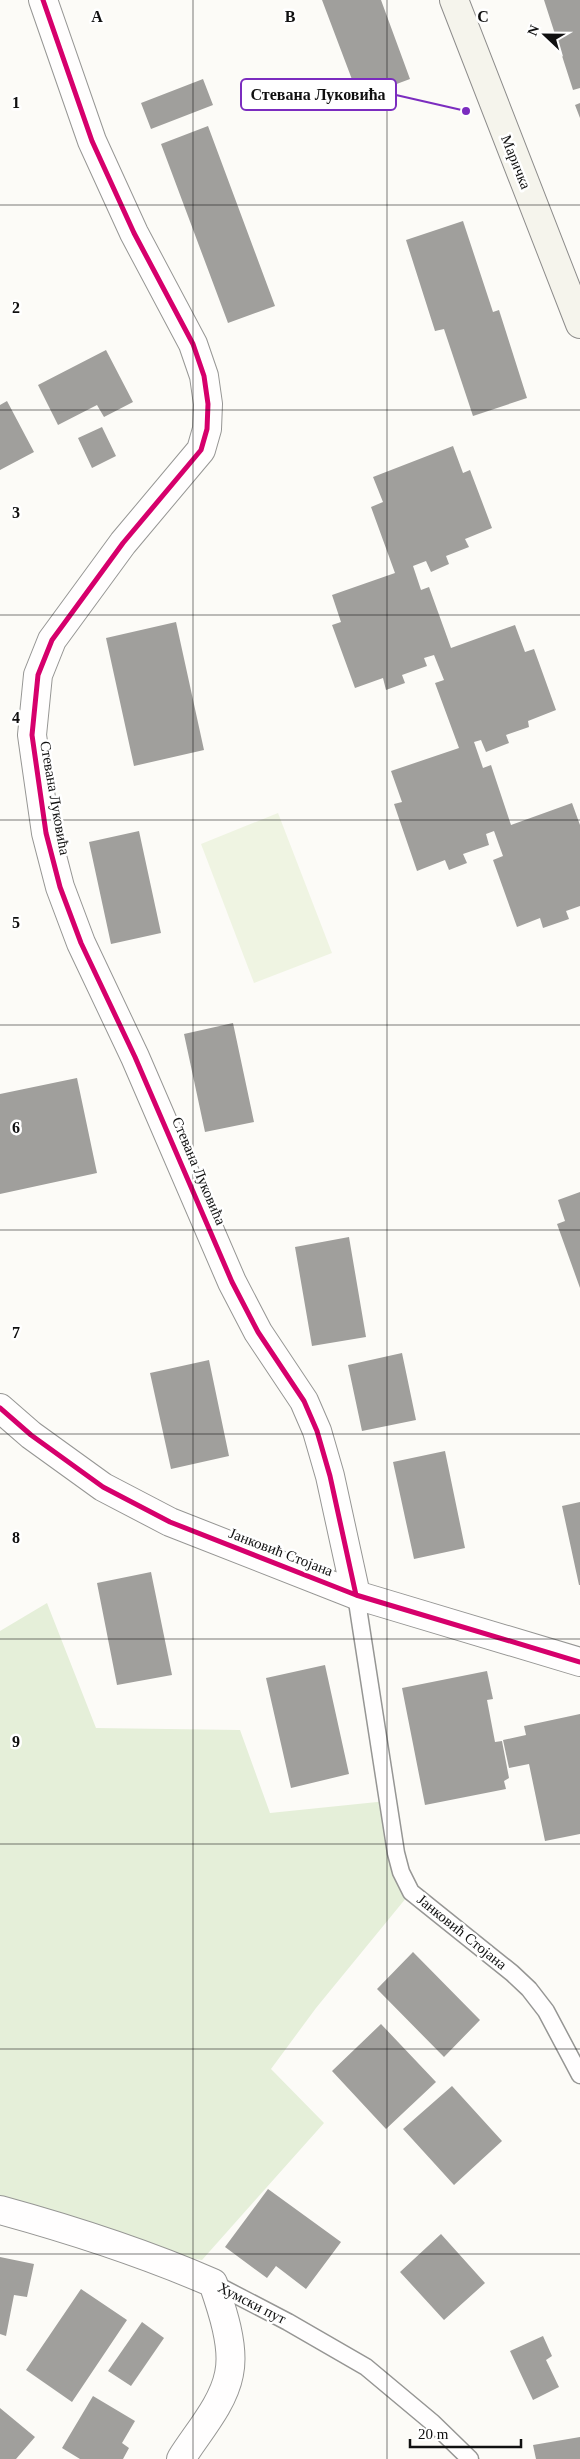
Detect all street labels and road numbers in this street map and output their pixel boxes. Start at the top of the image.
street label: Маричка [498,133,534,192]
street label: Стевана Луковића [37,740,73,857]
street label: Стевана Луковића [169,1115,229,1228]
street label: Јанковић Стојана [227,1525,336,1579]
street label: Јанковић Стојана [414,1891,510,1973]
street label: Хумски пут [215,2279,289,2327]

